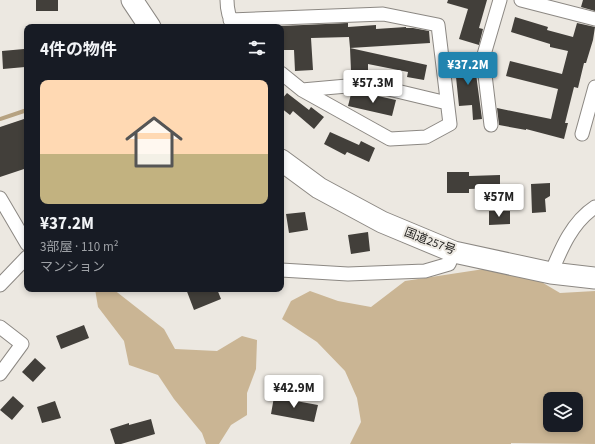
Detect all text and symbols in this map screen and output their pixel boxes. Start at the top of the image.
icon: filters [246,37,268,59]
text: 4件の物件 [40,38,117,62]
pin: ¥37.2M [435,52,501,86]
text: ¥37.2M [447,56,489,74]
pin: ¥57.3M [340,70,406,104]
text: ¥57.3M [352,74,394,92]
icon: home [118,106,190,178]
pin: ¥57M [475,184,523,218]
text: ¥57M [484,188,514,206]
text: ¥37.2M [40,212,94,236]
street label: 国道257号 [402,224,458,259]
text: 3部屋 · 110 m² [40,238,118,256]
text: マンション [40,258,105,276]
pin: ¥42.9M [261,375,327,409]
text: ¥42.9M [273,379,315,397]
map controls [543,392,583,432]
button: layers [543,392,583,432]

